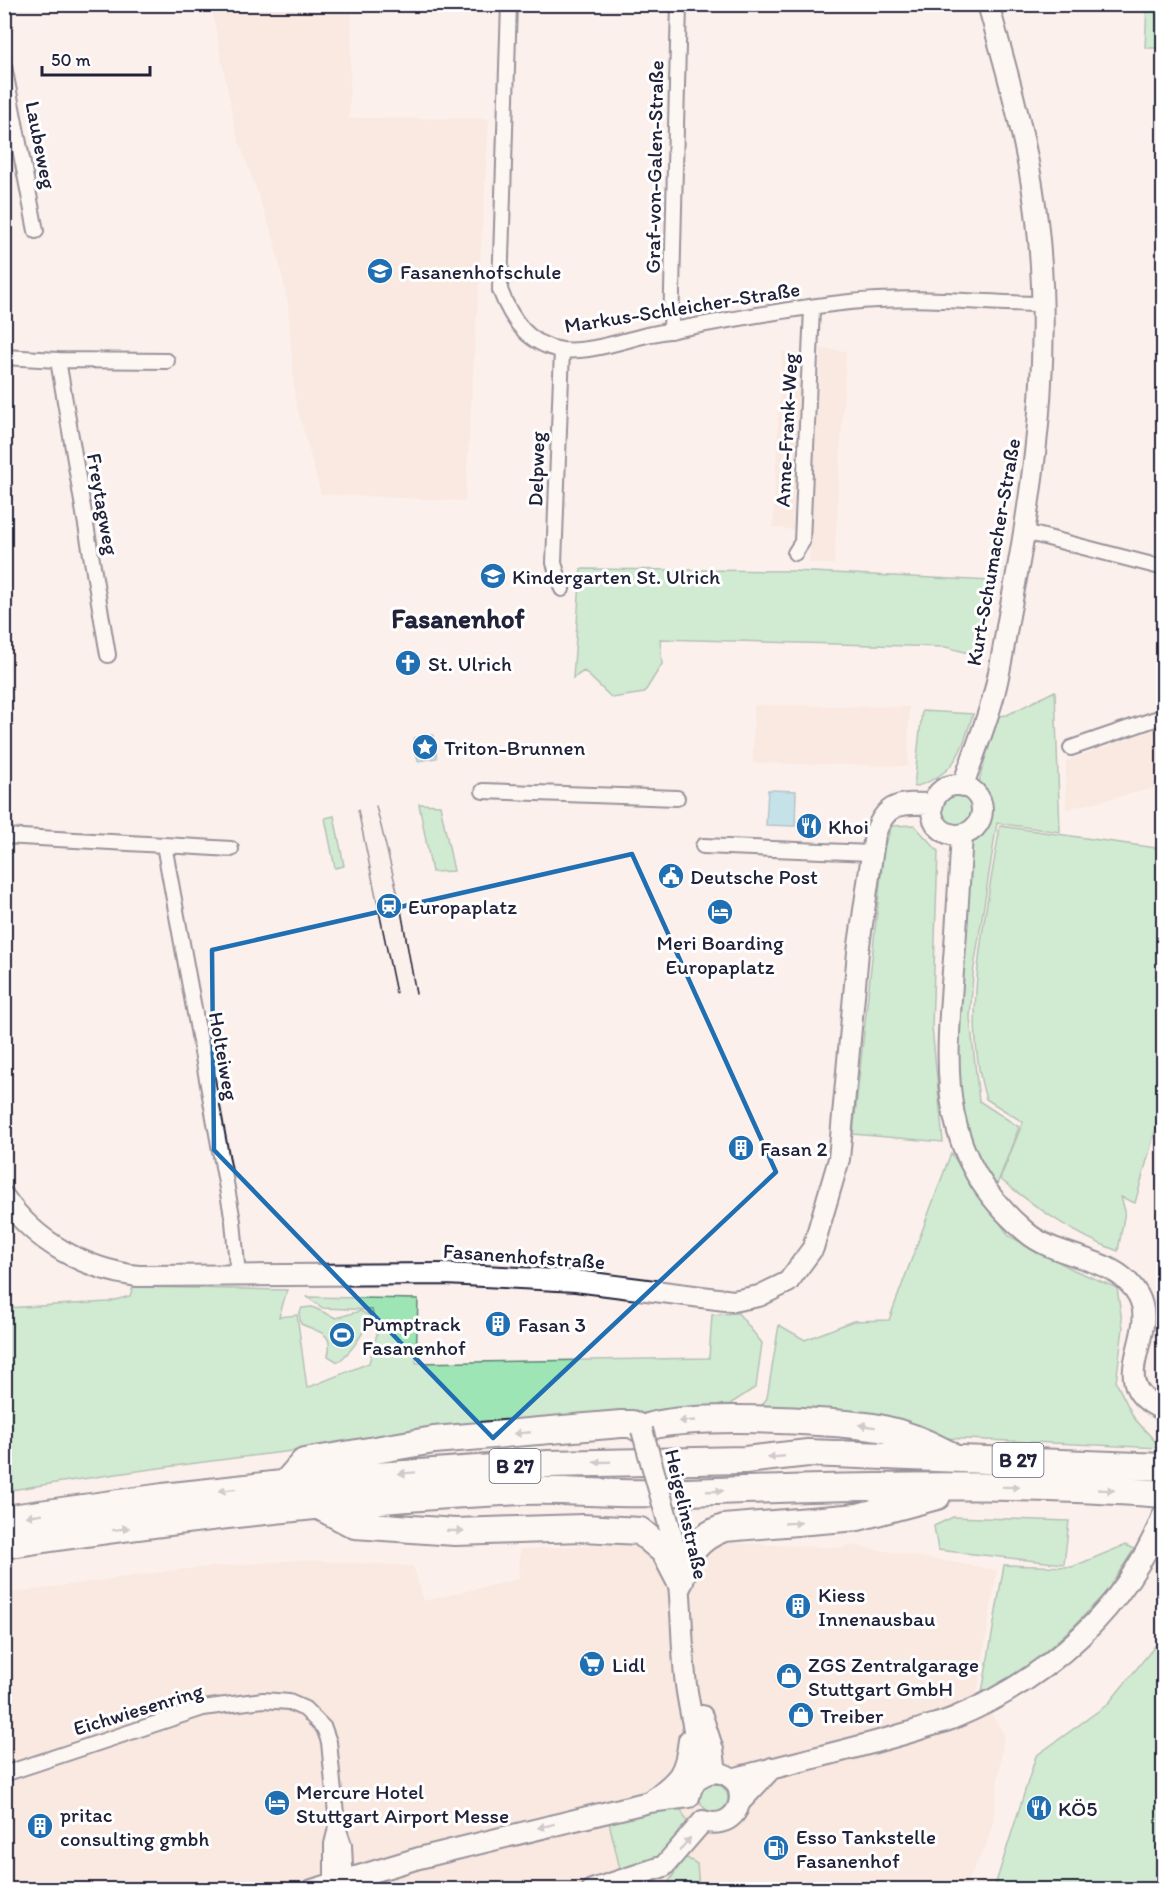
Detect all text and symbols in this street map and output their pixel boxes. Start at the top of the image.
scale bar [42,39,150,77]
text: 50 m [51,49,91,71]
street label: Graf-von-Galen-Straße [640,60,668,274]
street label: Laubeweg [20,99,62,191]
school or university icon: Fasanenhofschule [365,256,395,286]
place label: Fasanenhofschule [400,259,561,284]
street label: Markus-Schleicher-Straße [562,276,802,338]
street label: Anne-Frank-Weg [769,352,803,508]
street label: Delpweg [522,431,550,507]
street label: Kurt-Schumacher-Straße [961,436,1025,668]
street label: Freytagweg [82,451,124,557]
school or university icon: Kindergarten St. Ulrich [478,561,508,591]
place label: Kindergarten St. Ulrich [512,564,720,589]
district label: Fasanenhof [391,602,526,635]
church icon: St. Ulrich [393,648,423,678]
place label: St. Ulrich [428,651,512,676]
place icon: Triton-Brunnen [410,732,440,762]
place label: Triton-Brunnen [444,735,586,760]
restaurant icon: Khoi [794,811,824,841]
place label: Khoi [828,814,869,839]
public building icon: Deutsche Post [656,861,686,891]
place label: Deutsche Post [690,864,818,889]
station icon: Europaplatz [374,891,404,921]
place label: Europaplatz [408,894,517,919]
hotel icon: Meri Boarding Europaplatz [705,897,735,927]
place label: Meri Boarding Europaplatz [656,930,784,979]
street label: Holteiweg [204,1010,244,1102]
building icon: Fasan 2 [726,1133,756,1163]
place label: Fasan 2 [760,1136,828,1161]
street label: Fasanenhofstraße [442,1238,606,1274]
building icon: Fasan 3 [483,1309,513,1339]
place label: Pumptrack Fasanenhof [362,1311,466,1360]
place label: Fasan 3 [518,1312,586,1337]
sports icon: Pumptrack Fasanenhof [327,1320,357,1350]
one-way arrow [678,1416,697,1425]
one-way arrow [857,1422,876,1431]
one-way arrow [512,1428,531,1438]
road number: B 27 [992,1443,1044,1477]
street label: Heigelinstraße [660,1446,714,1582]
road number: B 27 [490,1449,540,1483]
one-way arrow [767,1452,786,1462]
one-way arrow [593,1458,612,1467]
one-way arrow [398,1468,417,1478]
one-way arrow [1001,1482,1020,1492]
one-way arrow [218,1485,237,1495]
one-way arrow [1097,1486,1116,1495]
one-way arrow [706,1487,725,1496]
one-way arrow [24,1510,43,1519]
one-way arrow [783,1519,802,1528]
one-way arrow [112,1524,131,1533]
one-way arrow [446,1526,465,1536]
place label: Kiess Innenausbau [818,1582,936,1631]
building icon: Kiess Innenausbau [783,1591,813,1621]
supermarket icon: Lidl [577,1649,607,1679]
place label: Lidl [612,1652,646,1677]
place label: ZGS Zentralgarage Stuttgart GmbH [808,1652,979,1701]
shop icon: ZGS Zentralgarage Stuttgart GmbH [774,1661,804,1691]
street label: Eichwiesenring [70,1677,206,1741]
shop icon: Treiber [786,1700,816,1730]
place label: Treiber [820,1703,884,1728]
place label: Mercure Hotel Stuttgart Airport Messe [296,1779,509,1828]
hotel icon: Mercure Hotel Stuttgart Airport Messe [262,1788,292,1818]
restaurant icon: KÖ5 [1024,1793,1054,1823]
place label: KÖ5 [1058,1796,1097,1821]
place label: pritac consulting gmbh [60,1802,210,1851]
building icon: pritac consulting gmbh [25,1811,55,1841]
one-way arrow [537,1822,555,1832]
place label: Esso Tankstelle Fasanenhof [796,1824,936,1873]
fuel station icon: Esso Tankstelle Fasanenhof [761,1833,791,1863]
one-way arrow [678,1836,691,1852]

